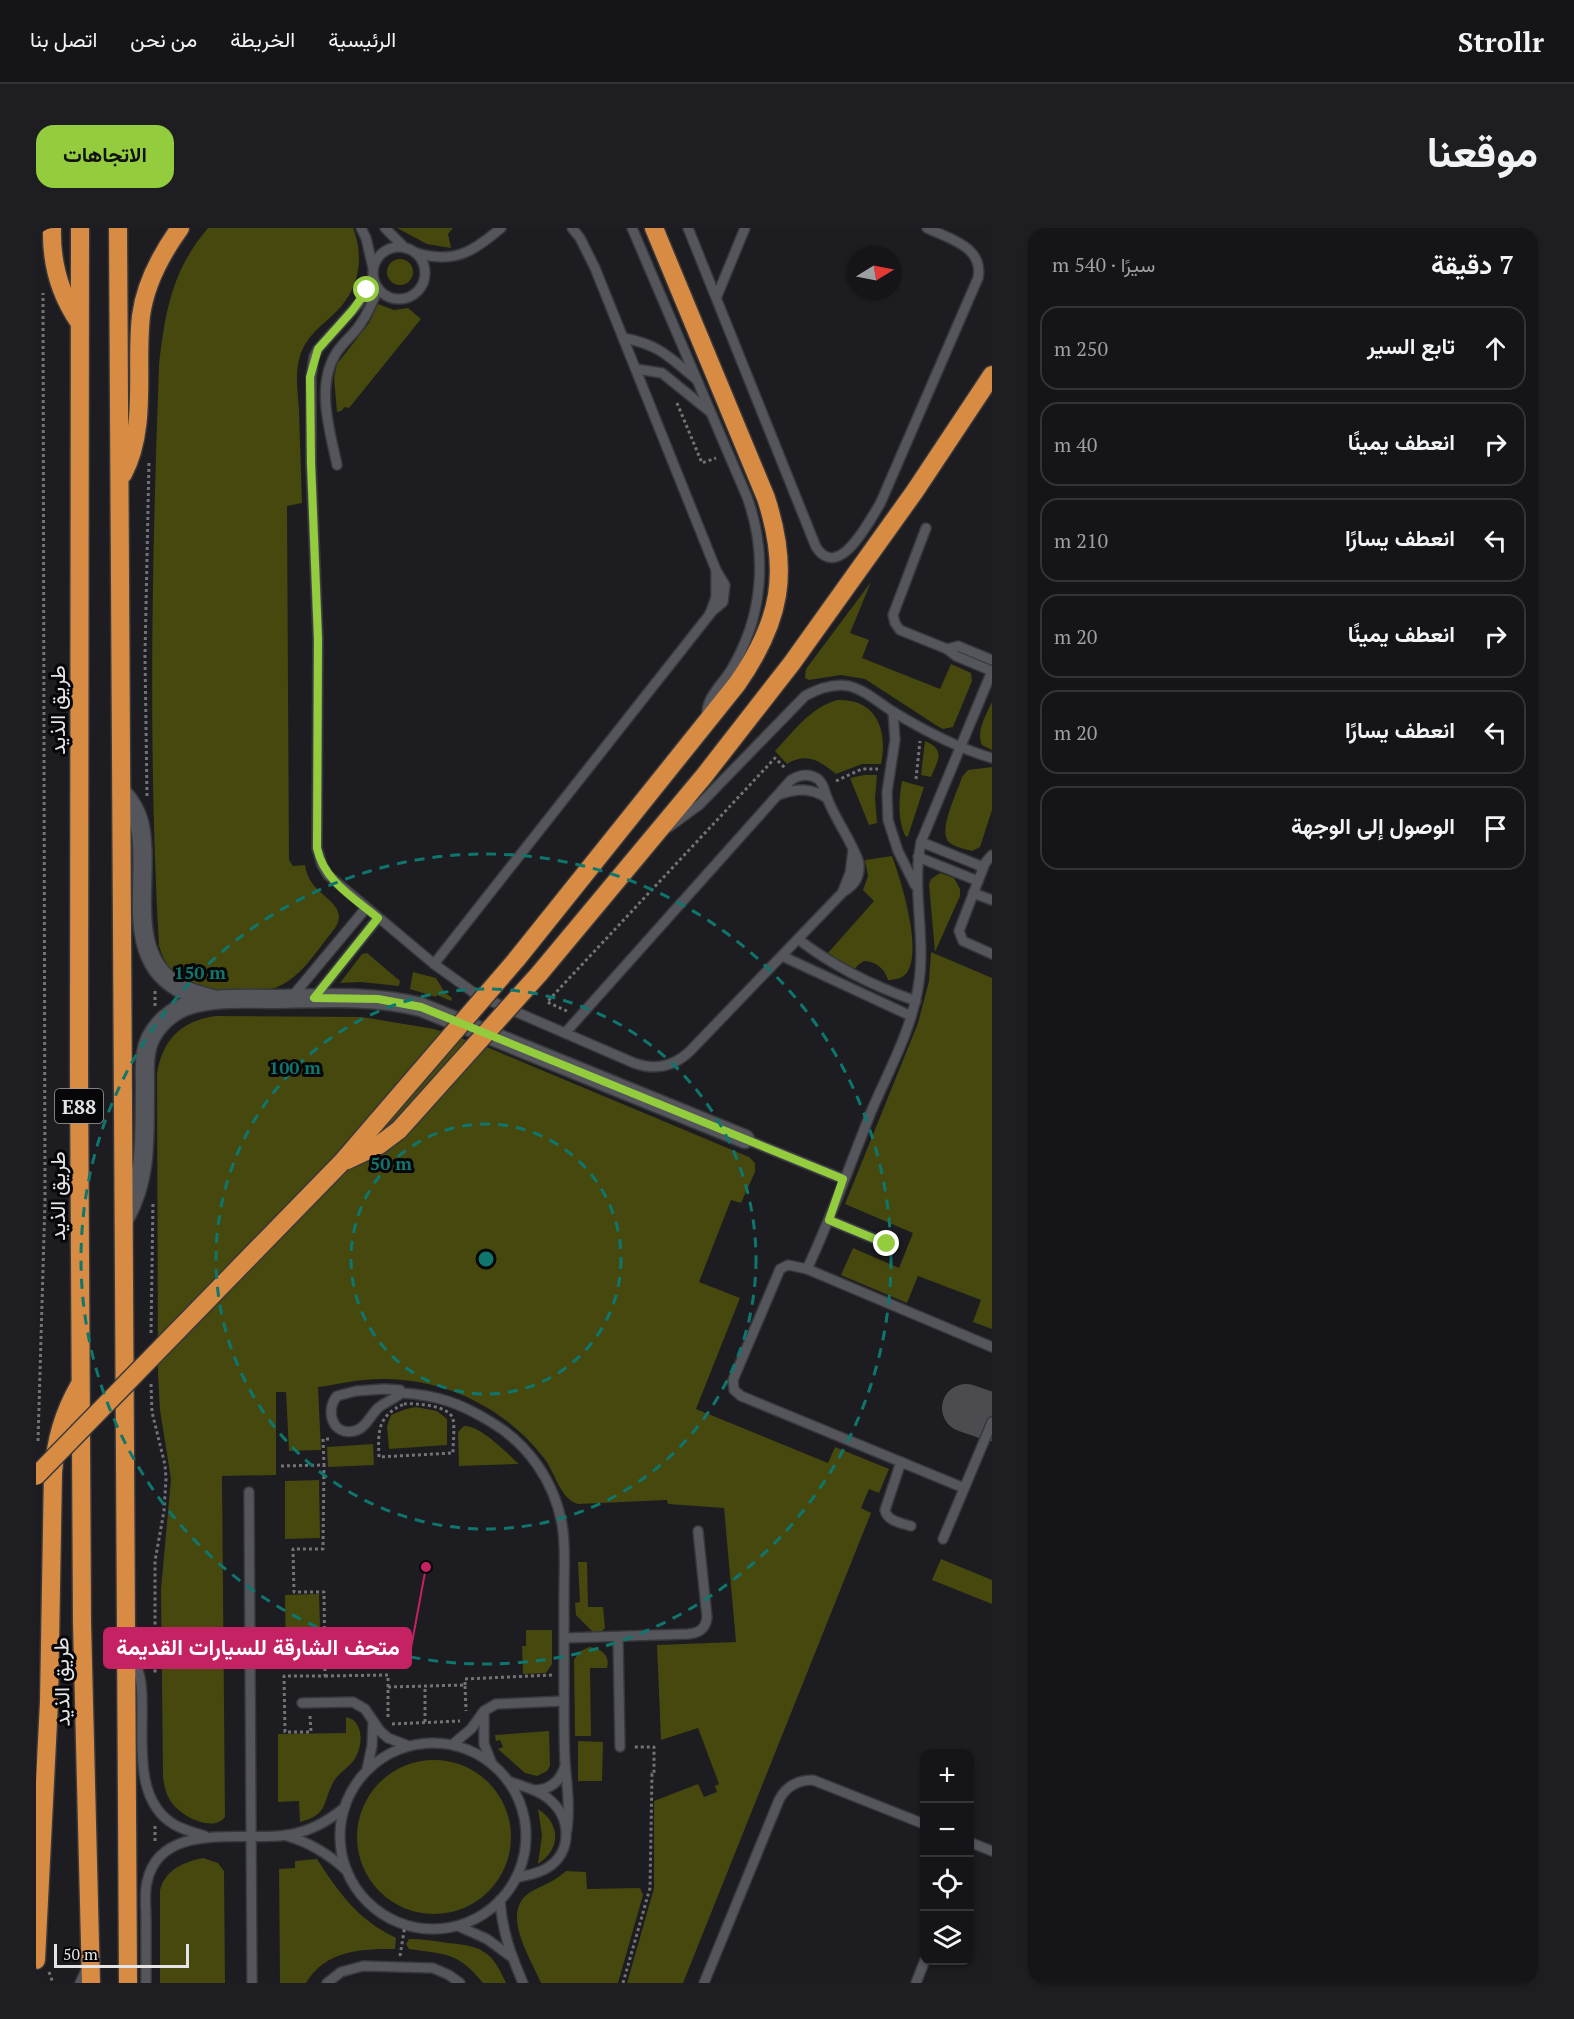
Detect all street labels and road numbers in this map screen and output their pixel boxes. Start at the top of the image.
street label: طريق الذيد [43,665,71,755]
road number: E88 [55,1089,103,1123]
street label: طريق الذيد [43,1151,71,1241]
street label: طريق الذيد [46,1637,76,1727]

